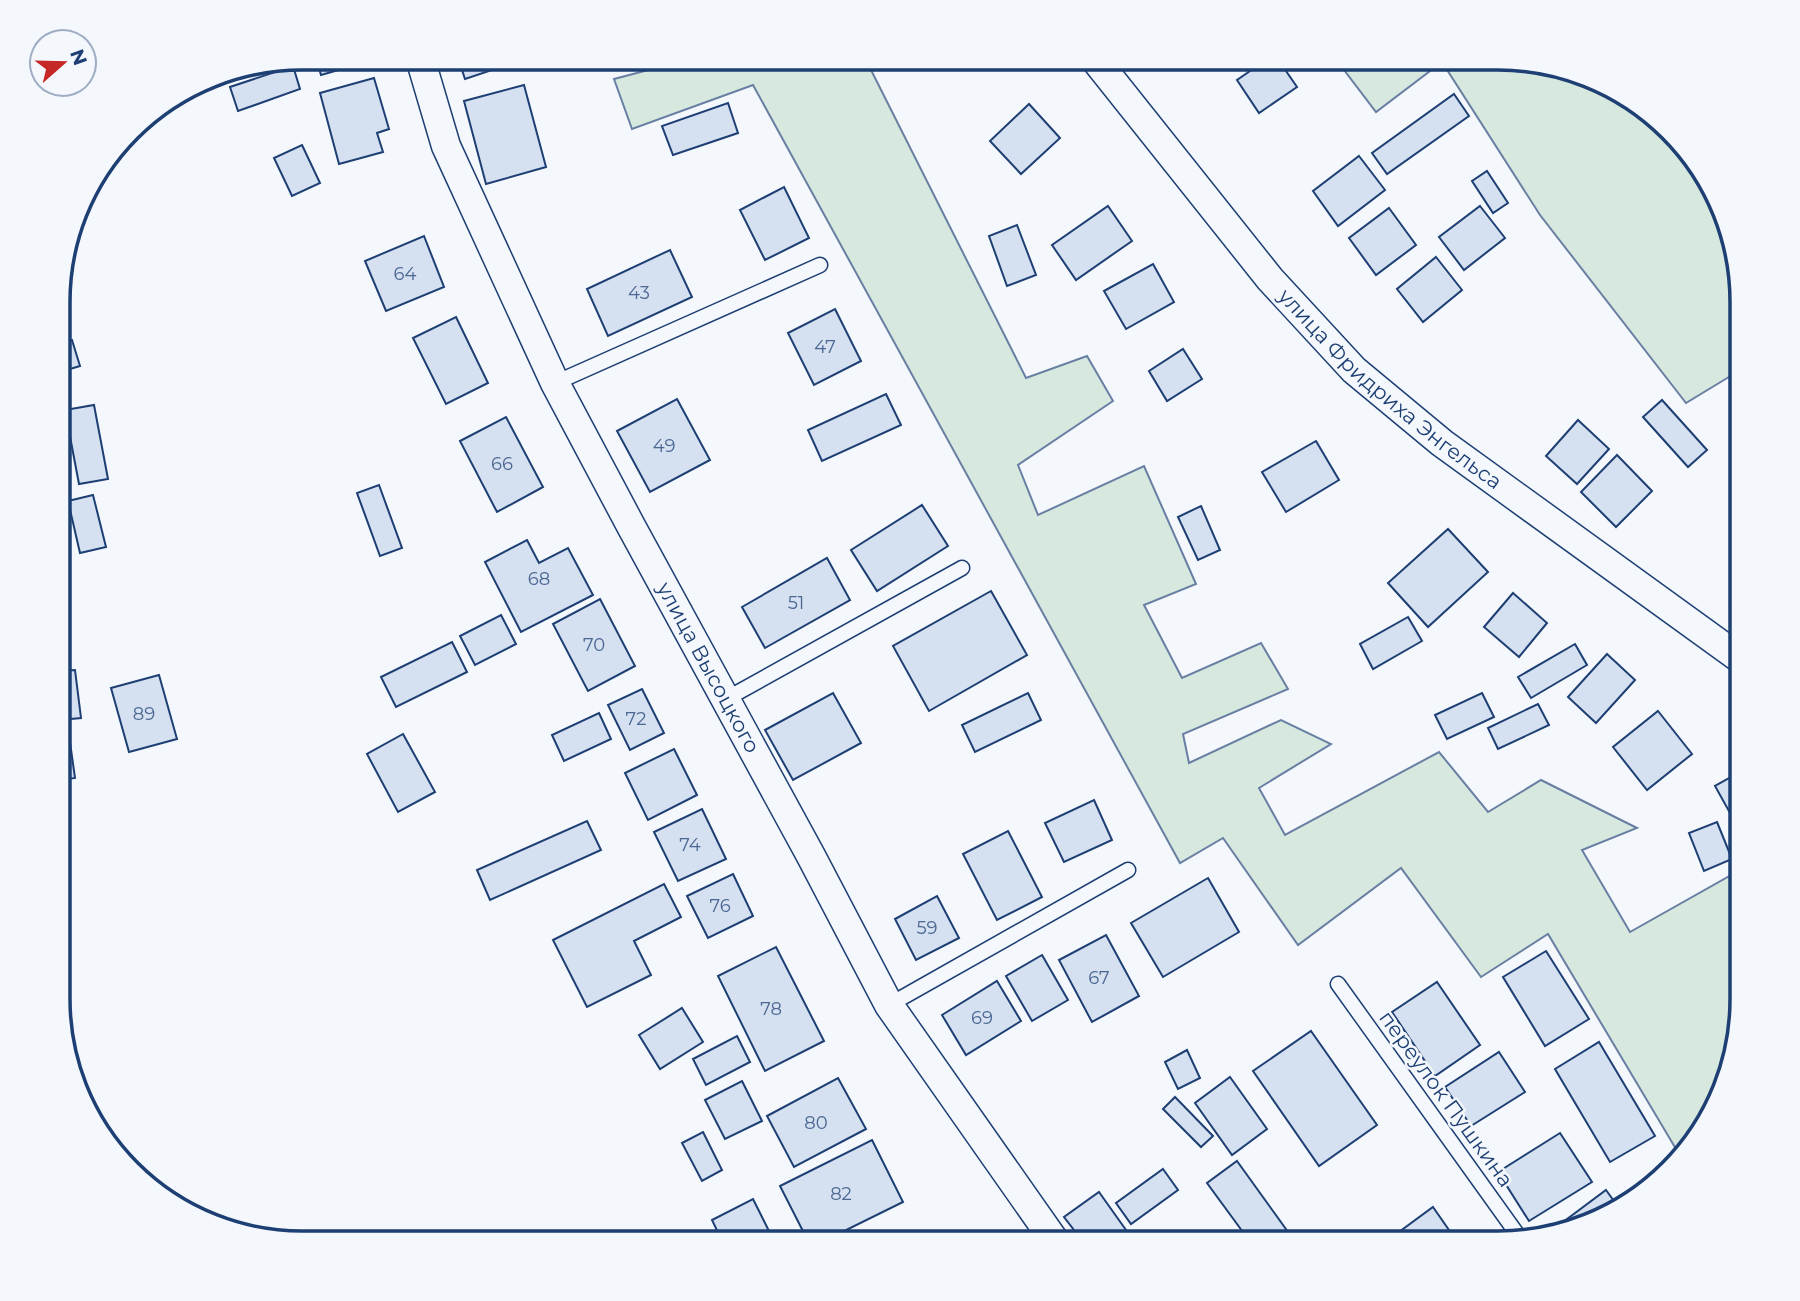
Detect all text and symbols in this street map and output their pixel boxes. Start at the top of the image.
north arrow [28,28,98,98]
text: N [65,46,92,69]
house number: 64 [394,263,417,285]
house number: 43 [628,282,650,304]
street label: улица Фридриха Энгельса [1273,283,1507,494]
house number: 47 [814,336,836,358]
house number: 49 [653,435,675,457]
house number: 66 [491,453,513,475]
house number: 68 [528,568,550,590]
street label: улица Высоцкого [652,577,765,757]
house number: 51 [788,592,804,614]
house number: 70 [583,634,605,656]
house number: 89 [133,703,155,725]
house number: 72 [626,708,646,730]
house number: 74 [679,834,701,856]
house number: 76 [709,895,731,917]
house number: 59 [916,917,938,939]
house number: 67 [1088,967,1110,989]
house number: 78 [760,998,782,1020]
street label: переулок Пушкина [1374,1006,1519,1192]
house number: 69 [971,1007,993,1029]
house number: 80 [804,1112,828,1134]
house number: 82 [830,1183,852,1205]

